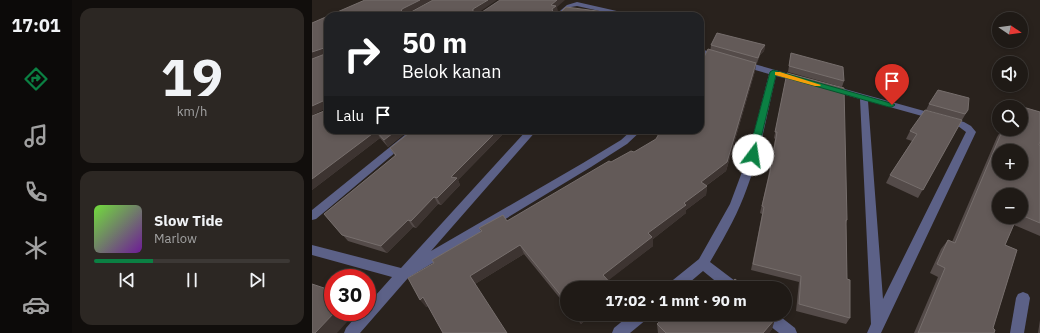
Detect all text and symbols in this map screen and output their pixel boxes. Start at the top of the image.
north arrow [992,12,1028,48]
map controls [992,12,1028,224]
text: 17:01 [11,14,61,37]
text: 50 m [402,24,467,61]
icon: right [336,28,388,80]
text: 19 [161,43,223,110]
button: sound [992,56,1028,92]
text: Belok kanan [402,60,501,83]
pin [875,64,909,105]
icon: directions [22,65,50,93]
icon: arrive [881,70,903,92]
button: search [992,100,1028,136]
text: km/h [177,103,207,120]
icon: arrive [372,104,394,126]
text: Lalu [336,106,364,125]
icon: music [22,122,50,150]
position arrow [732,134,774,176]
button: + [992,144,1028,180]
icon: phone [22,178,50,206]
button: − [992,188,1028,224]
text: Slow Tide [154,211,223,230]
text: Marlow [154,230,197,247]
icon: climate [22,234,50,262]
icon: previous [116,269,138,291]
icon: pause [181,269,203,291]
icon: next [246,269,268,291]
speed limit sign: 30 [324,269,376,321]
icon: car [22,291,50,319]
text: 17:02 · 1 mnt · 90 m [605,291,747,310]

